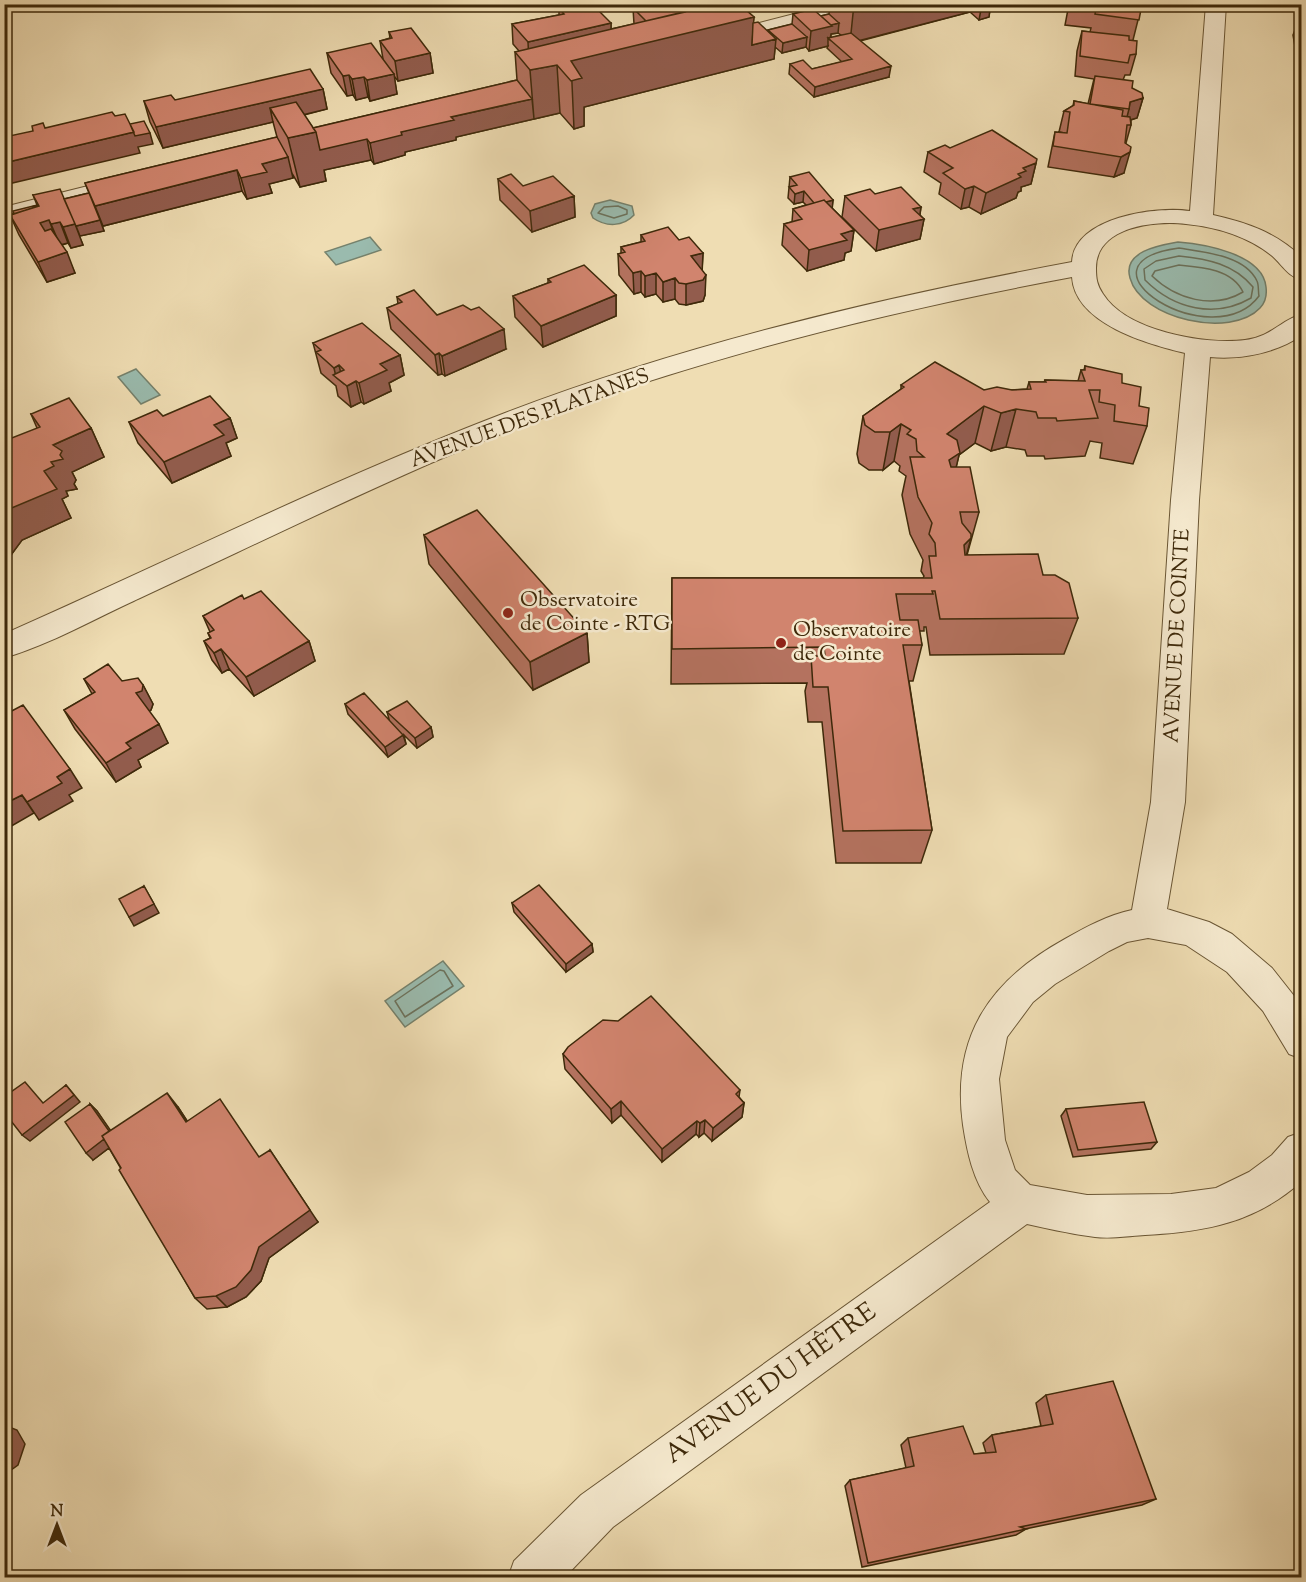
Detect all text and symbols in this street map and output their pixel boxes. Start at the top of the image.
street label: AVENUE DES PLATANES [406,362,654,476]
street label: AVENUE DE COINTE [1157,528,1199,744]
place label: Observatoire de Cointe - RTG [520,586,670,640]
marker: Observatoire de Cointe - RTG [501,606,515,620]
place label: Observatoire de Cointe [793,616,911,670]
marker: Observatoire de Cointe [774,636,788,650]
street label: AVENUE DU HÊTRE [658,1294,885,1473]
north arrow [27,1495,87,1555]
text: N [51,1501,64,1524]

